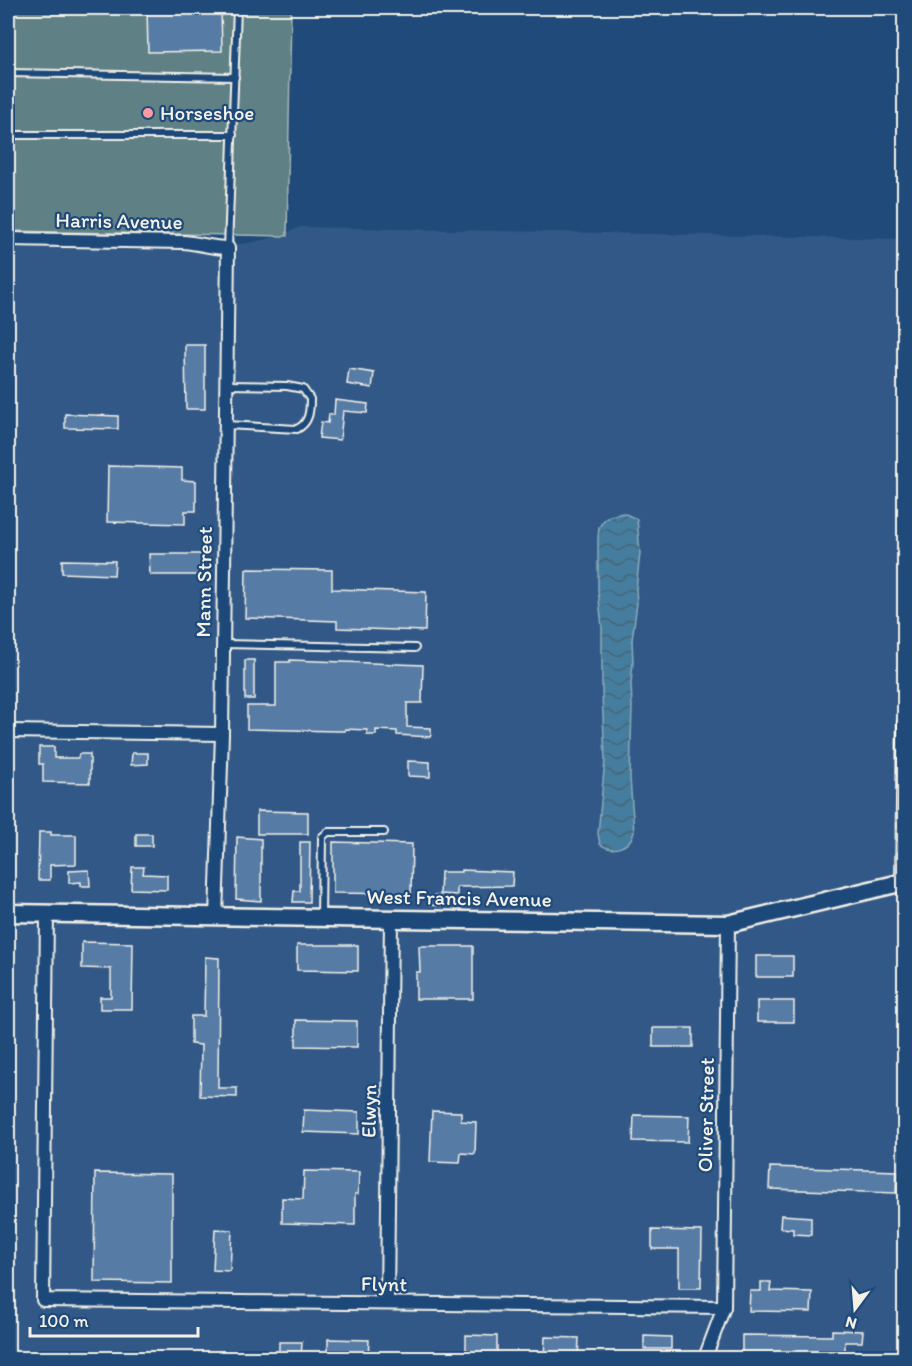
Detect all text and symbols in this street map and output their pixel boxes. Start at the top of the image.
place label: Horseshoe [160,100,254,125]
marker: Horseshoe [141,106,155,120]
street label: Harris Avenue [55,207,183,234]
street label: Mann Street [190,526,217,638]
street label: West Francis Avenue [366,883,552,912]
street label: Oliver Street [692,1057,719,1173]
street label: Elwyn [356,1084,381,1138]
street label: Flynt [361,1271,408,1296]
north arrow [825,1279,885,1339]
scale bar [30,1300,198,1338]
text: 100 m [39,1310,89,1332]
text: N [843,1312,859,1334]

